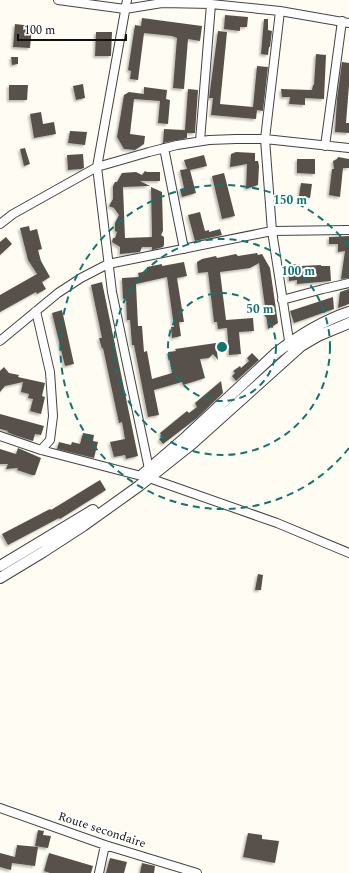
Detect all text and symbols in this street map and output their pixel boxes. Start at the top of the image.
scale bar [18,16,126,42]
text: 100 m [24,21,55,40]
text: 150 m [273,191,307,210]
text: 100 m [281,262,315,281]
text: 50 m [246,300,274,319]
centre of rings [215,340,229,354]
street label: Route secondaire [56,807,149,853]

